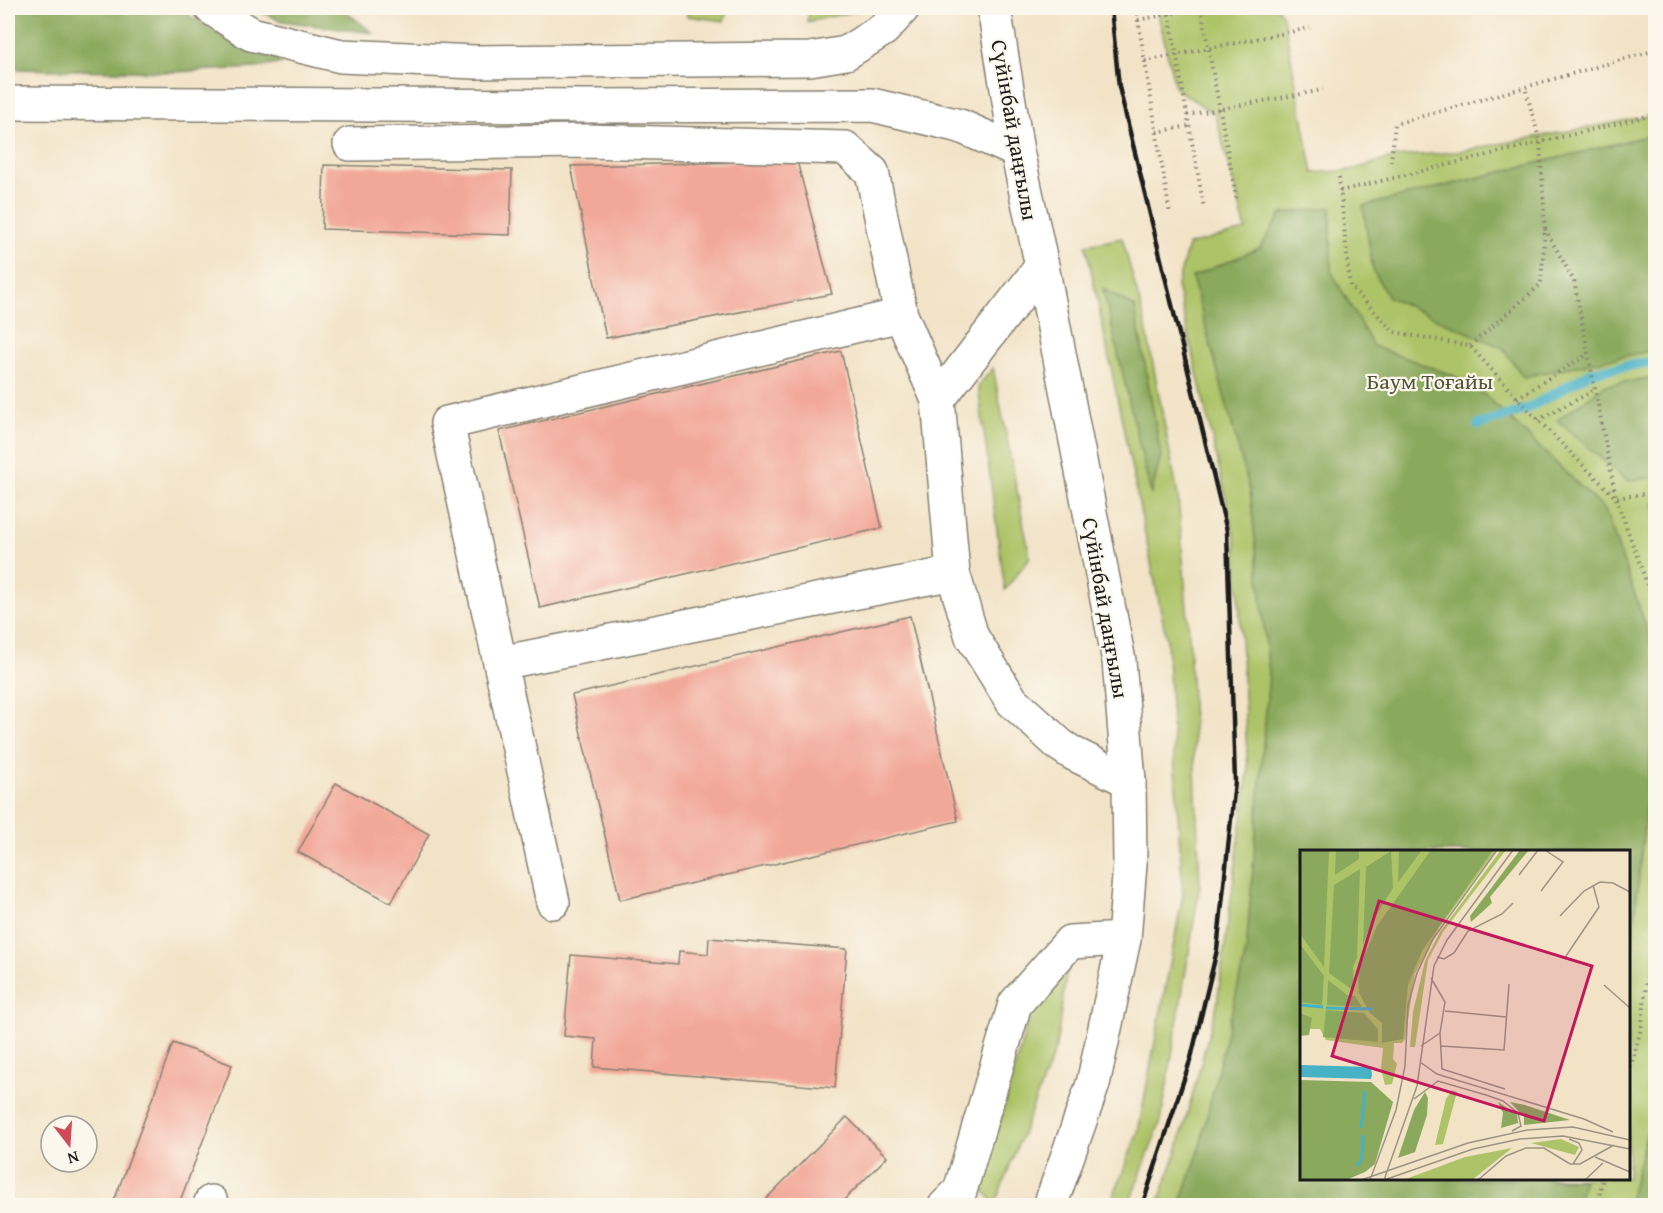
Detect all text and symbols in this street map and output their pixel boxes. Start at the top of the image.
street label: Сүйінбай даңғылы [983,37,1047,223]
park label: Баум Тоғайы [1367,365,1493,397]
street label: Сүйінбай даңғылы [1074,515,1138,701]
inset map [1300,850,1630,1180]
north arrow [39,1114,99,1174]
text: N [64,1145,82,1171]

